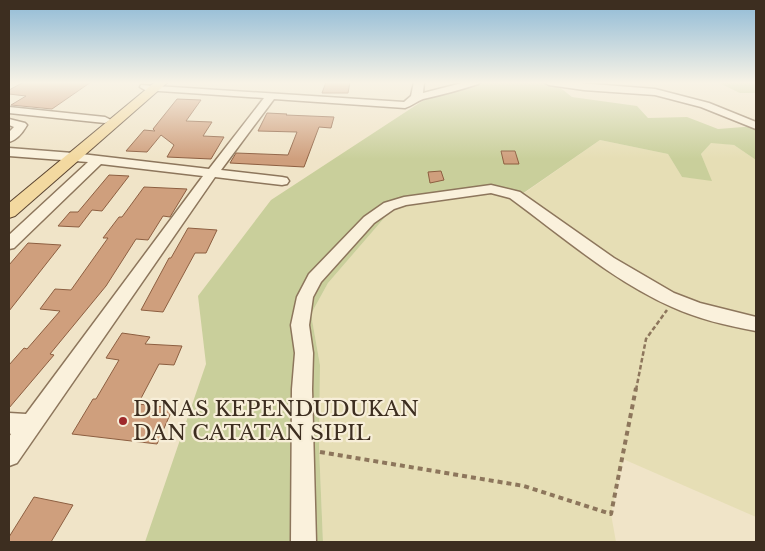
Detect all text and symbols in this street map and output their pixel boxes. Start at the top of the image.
place label: DINAS KEPENDUDUKAN DAN CATATAN SIPIL [133,396,419,446]
marker: DINAS KEPENDUDUKAN DAN CATATAN SIPIL [117,415,129,427]

